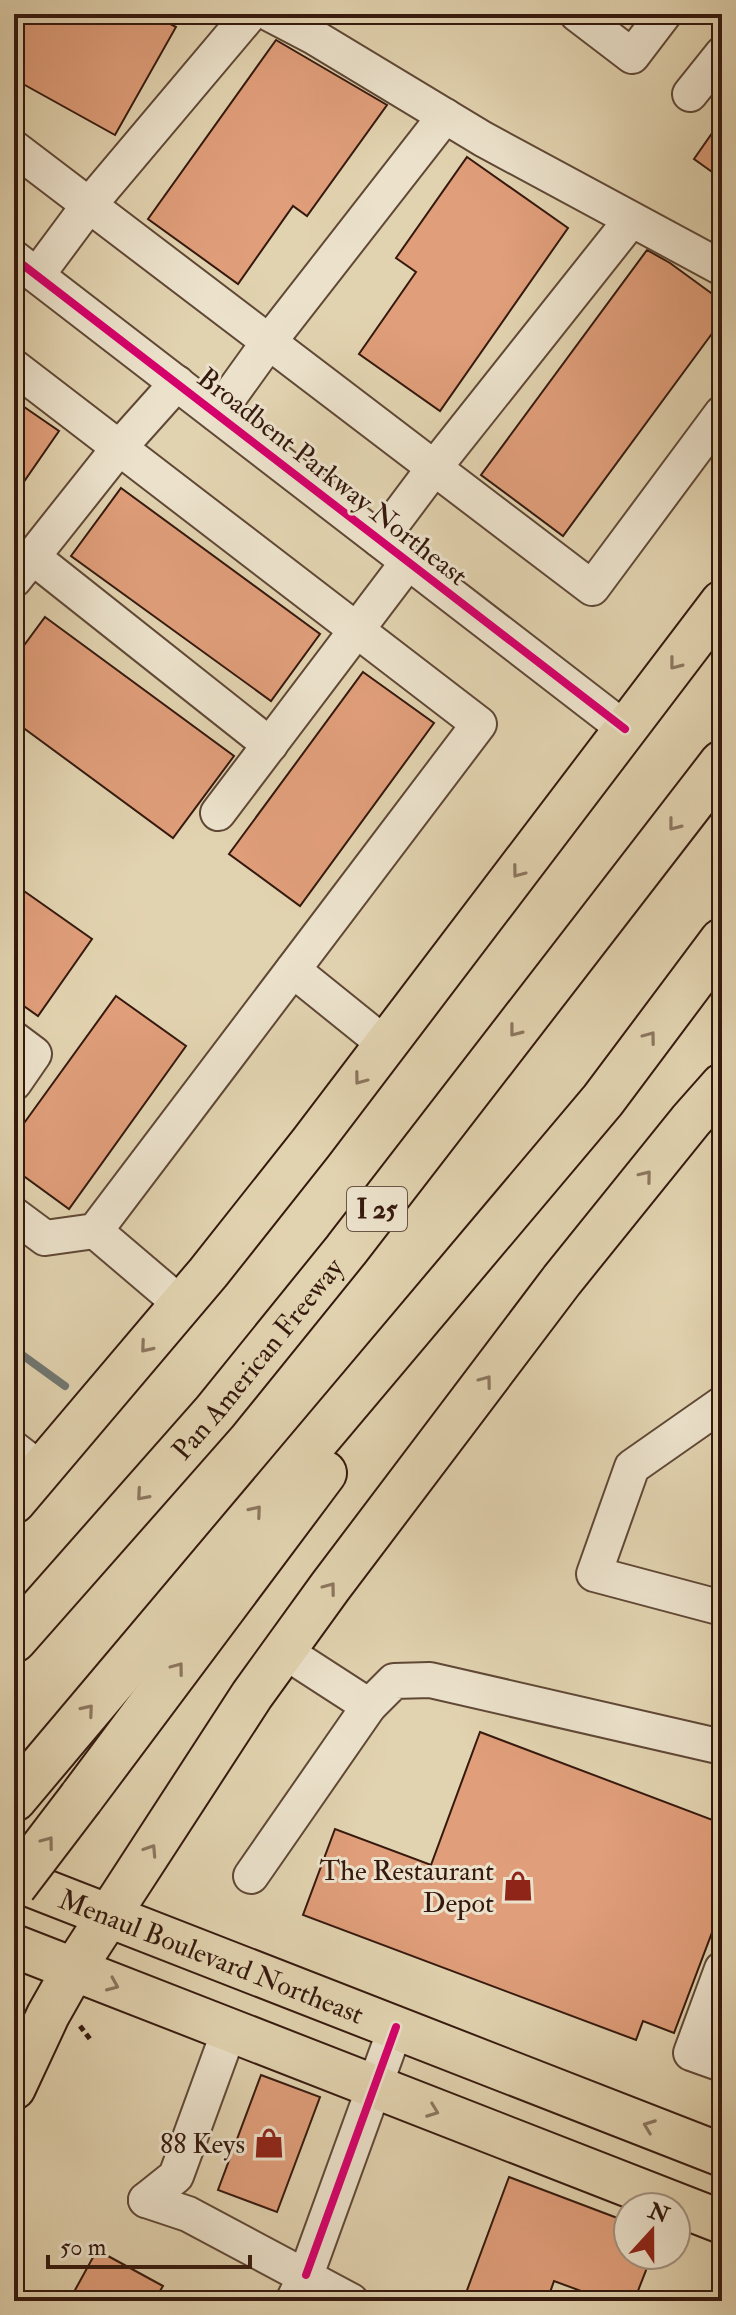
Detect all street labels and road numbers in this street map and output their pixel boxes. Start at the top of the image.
street label: Broadbent Parkway Northeast [190,361,474,594]
road number: I 25 [347,1187,407,1231]
street label: Pan American Freeway [165,1251,352,1468]
street label: Menaul Boulevard Northeast [53,1882,368,2033]

